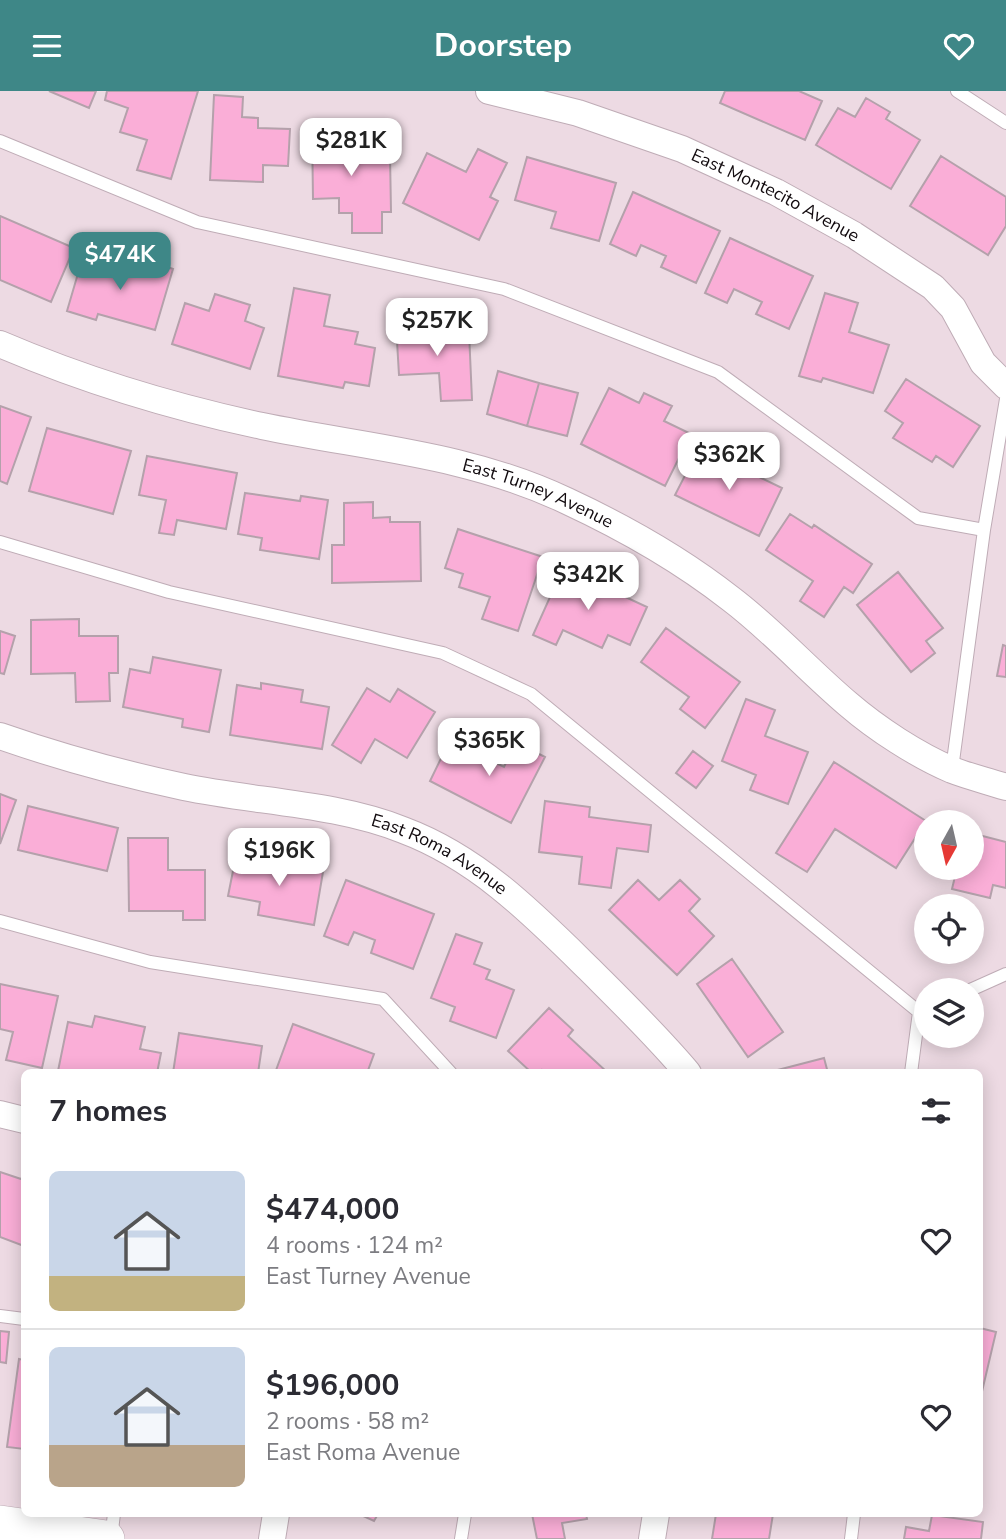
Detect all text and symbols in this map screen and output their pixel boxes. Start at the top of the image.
text: Doorstep [434,24,572,67]
icon: menu [28,27,66,65]
icon: heart [940,27,978,65]
pin: $281K [302,119,400,178]
text: $281K [316,125,386,156]
street label: East Montecito Avenue [687,143,864,248]
pin: $474K [71,233,169,292]
text: $474K [85,239,155,270]
pin: $257K [388,299,486,358]
text: $257K [402,305,472,336]
pin: $362K [680,433,778,492]
text: $362K [694,439,764,470]
street label: East Turney Avenue [460,453,618,534]
pin: $342K [539,553,637,612]
text: $342K [553,559,623,590]
pin: $365K [440,719,538,778]
text: $365K [454,725,524,756]
street label: East Roma Avenue [368,808,513,900]
north arrow [914,810,984,880]
map controls [914,810,984,1048]
pin: $196K [230,829,328,888]
text: $196K [244,835,314,866]
button: locate [914,894,984,964]
button: layers [914,978,984,1048]
text: 7 homes [49,1091,167,1132]
icon: filters [917,1092,955,1130]
text: $474,000 [266,1189,399,1230]
icon: home [105,1199,189,1283]
icon: heart [917,1222,955,1260]
text: 4 rooms · 124 m² [266,1230,443,1261]
text: East Turney Avenue [266,1261,471,1292]
text: $196,000 [266,1365,399,1406]
icon: home [105,1375,189,1459]
icon: heart [917,1398,955,1436]
text: 2 rooms · 58 m² [266,1406,429,1437]
text: East Roma Avenue [266,1437,460,1468]

